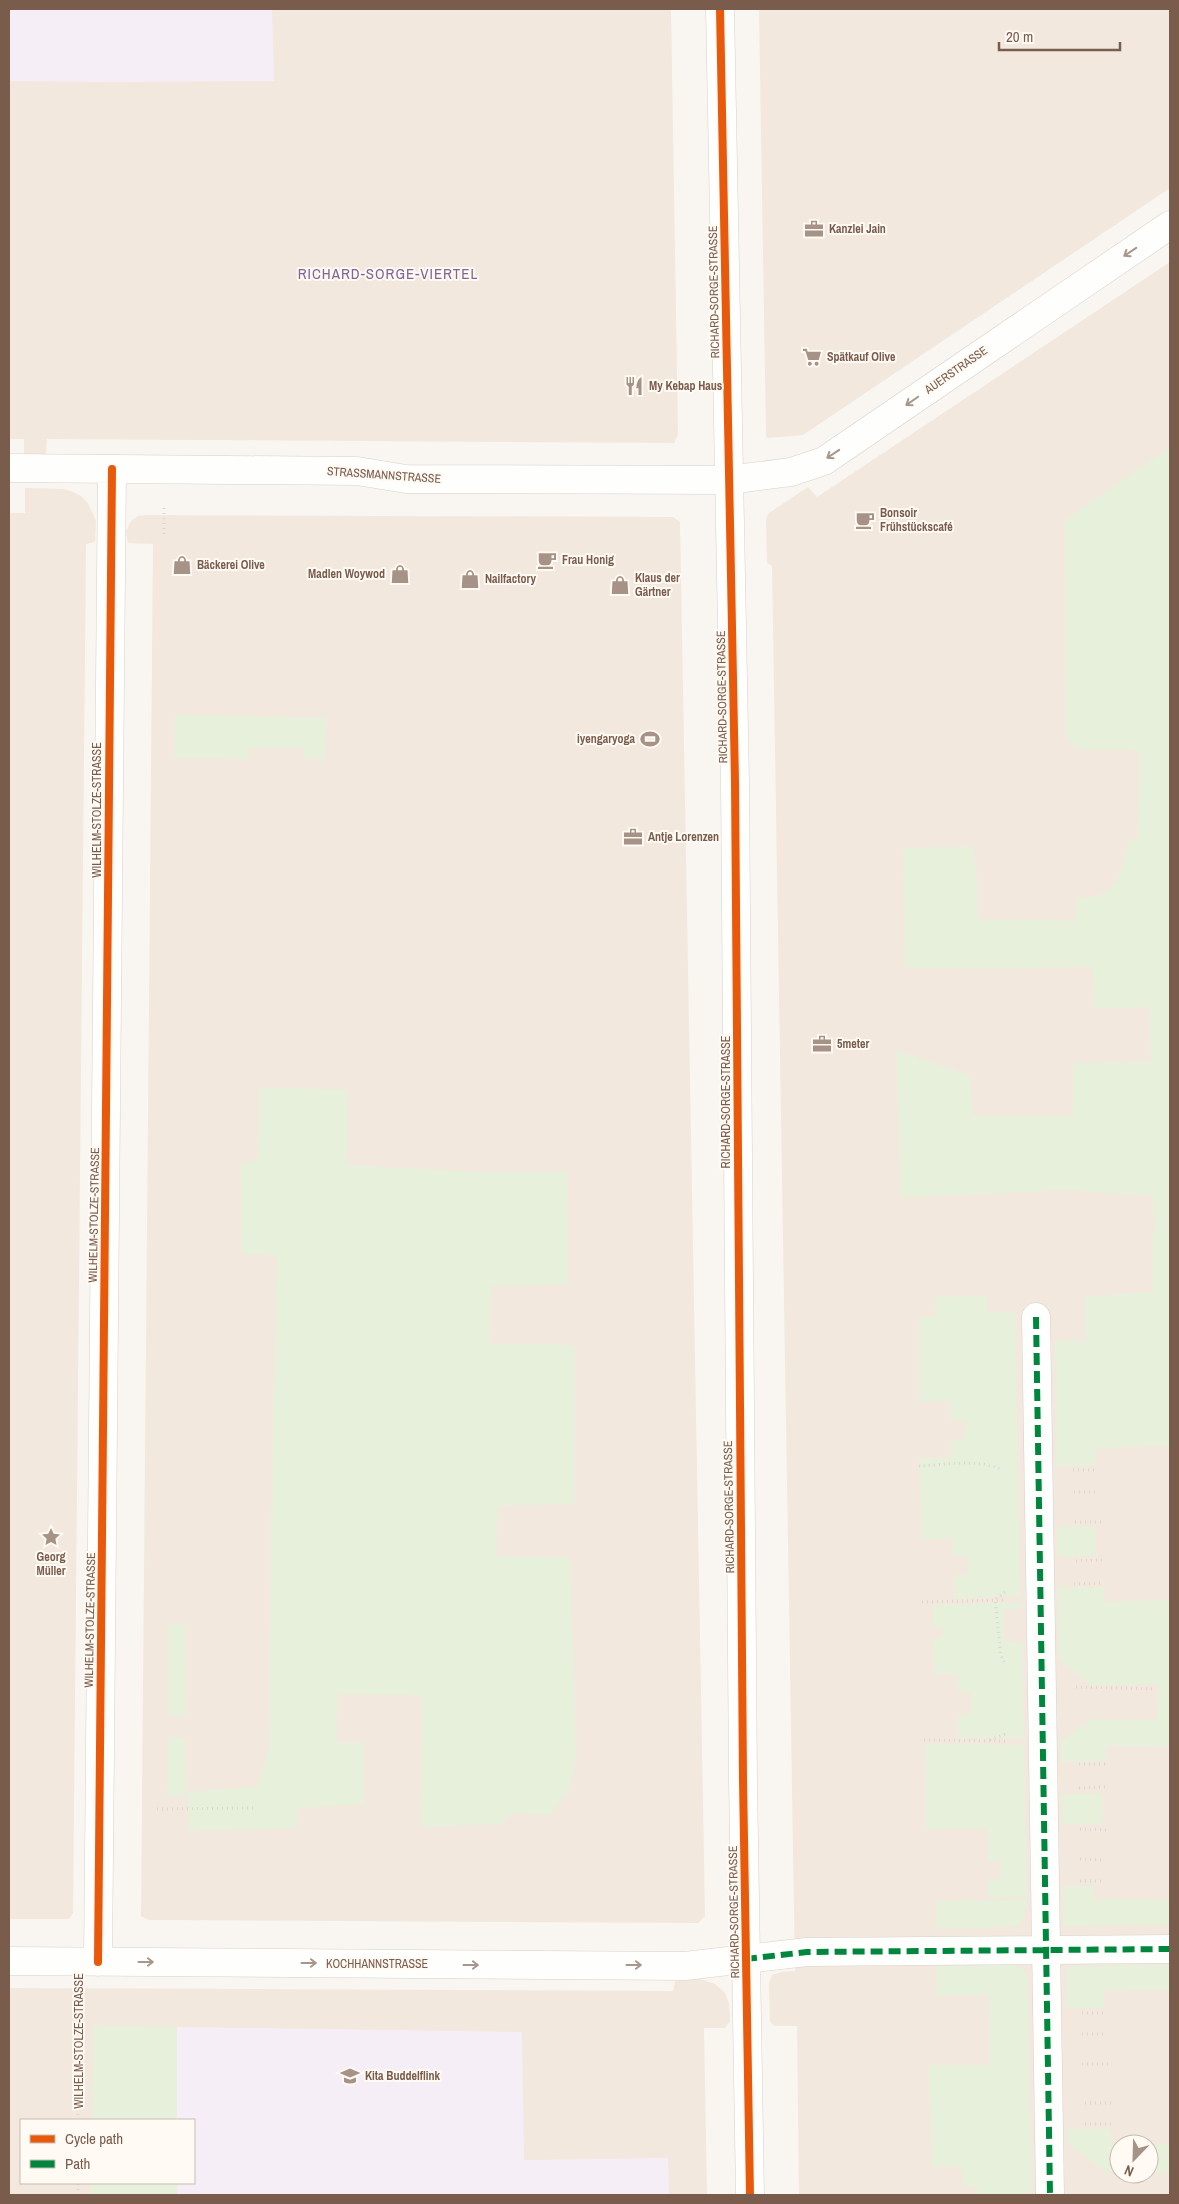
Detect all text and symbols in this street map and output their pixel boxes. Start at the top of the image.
scale bar [999,20,1120,52]
text: 20 m [1006,26,1033,47]
office icon: Kanzlei Jain [803,218,825,240]
place label: Kanzlei Jain [829,221,886,237]
street label: RICHARD-SORGE-STRASSE [705,225,723,359]
one-way arrow [1123,247,1137,257]
district label: RICHARD-SORGE-VIERTEL [298,263,478,284]
street label: AUERSTRASSE [921,342,991,398]
supermarket icon: Spätkauf Olive [801,346,823,368]
place label: Spätkauf Olive [827,349,896,365]
restaurant icon: My Kebap Haus [623,375,645,397]
place label: My Kebap Haus [649,378,723,394]
one-way arrow [905,396,919,406]
one-way arrow [827,449,841,459]
street label: STRASSMANNSTRASSE [326,463,442,487]
place label: Bonsoir Frühstückscafé [880,505,953,535]
cafe icon: Bonsoir Frühstückscafé [854,509,876,531]
cafe icon: Frau Honig [536,549,558,571]
place label: Frau Honig [562,552,614,568]
shop icon: Bäckerei Olive [171,554,193,576]
place label: Bäckerei Olive [197,557,265,573]
shop icon: Madlen Woywod [389,563,411,585]
place label: Madlen Woywod [308,566,385,582]
shop icon: Nailfactory [459,568,481,590]
place label: Klaus der Gärtner [635,570,680,600]
place label: Nailfactory [485,571,536,587]
shop icon: Klaus der Gärtner [609,574,631,596]
street label: RICHARD-SORGE-STRASSE [713,630,731,764]
sports icon: iyengaryoga [639,728,661,750]
place label: iyengaryoga [577,731,636,747]
street label: WILHELM-STOLZE-STRASSE [89,742,105,878]
office icon: Antje Lorenzen [622,826,644,848]
place label: Antje Lorenzen [648,829,719,845]
office icon: 5meter [811,1033,833,1055]
street label: RICHARD-SORGE-STRASSE [718,1036,734,1168]
place label: 5meter [837,1036,869,1052]
street label: WILHELM-STOLZE-STRASSE [85,1147,103,1283]
street label: RICHARD-SORGE-STRASSE [720,1440,738,1574]
place icon: Georg Müller [40,1526,62,1548]
place label: Georg Müller [37,1549,66,1579]
street label: WILHELM-STOLZE-STRASSE [81,1552,99,1688]
street label: RICHARD-SORGE-STRASSE [725,1845,743,1979]
street label: KOCHHANNSTRASSE [326,1956,428,1972]
one-way arrow [138,1957,154,1967]
one-way arrow [300,1958,317,1968]
one-way arrow [463,1960,479,1969]
one-way arrow [626,1960,642,1970]
street label: WILHELM-STOLZE-STRASSE [71,1973,87,2109]
school or university icon: Kita Buddelflink [339,2065,361,2087]
place label: Kita Buddelflink [365,2068,440,2084]
legend [20,2119,195,2184]
text: Cycle path [65,2128,123,2149]
north arrow [1109,2134,1159,2184]
text: Path [65,2153,90,2174]
text: N [1122,2161,1136,2181]

